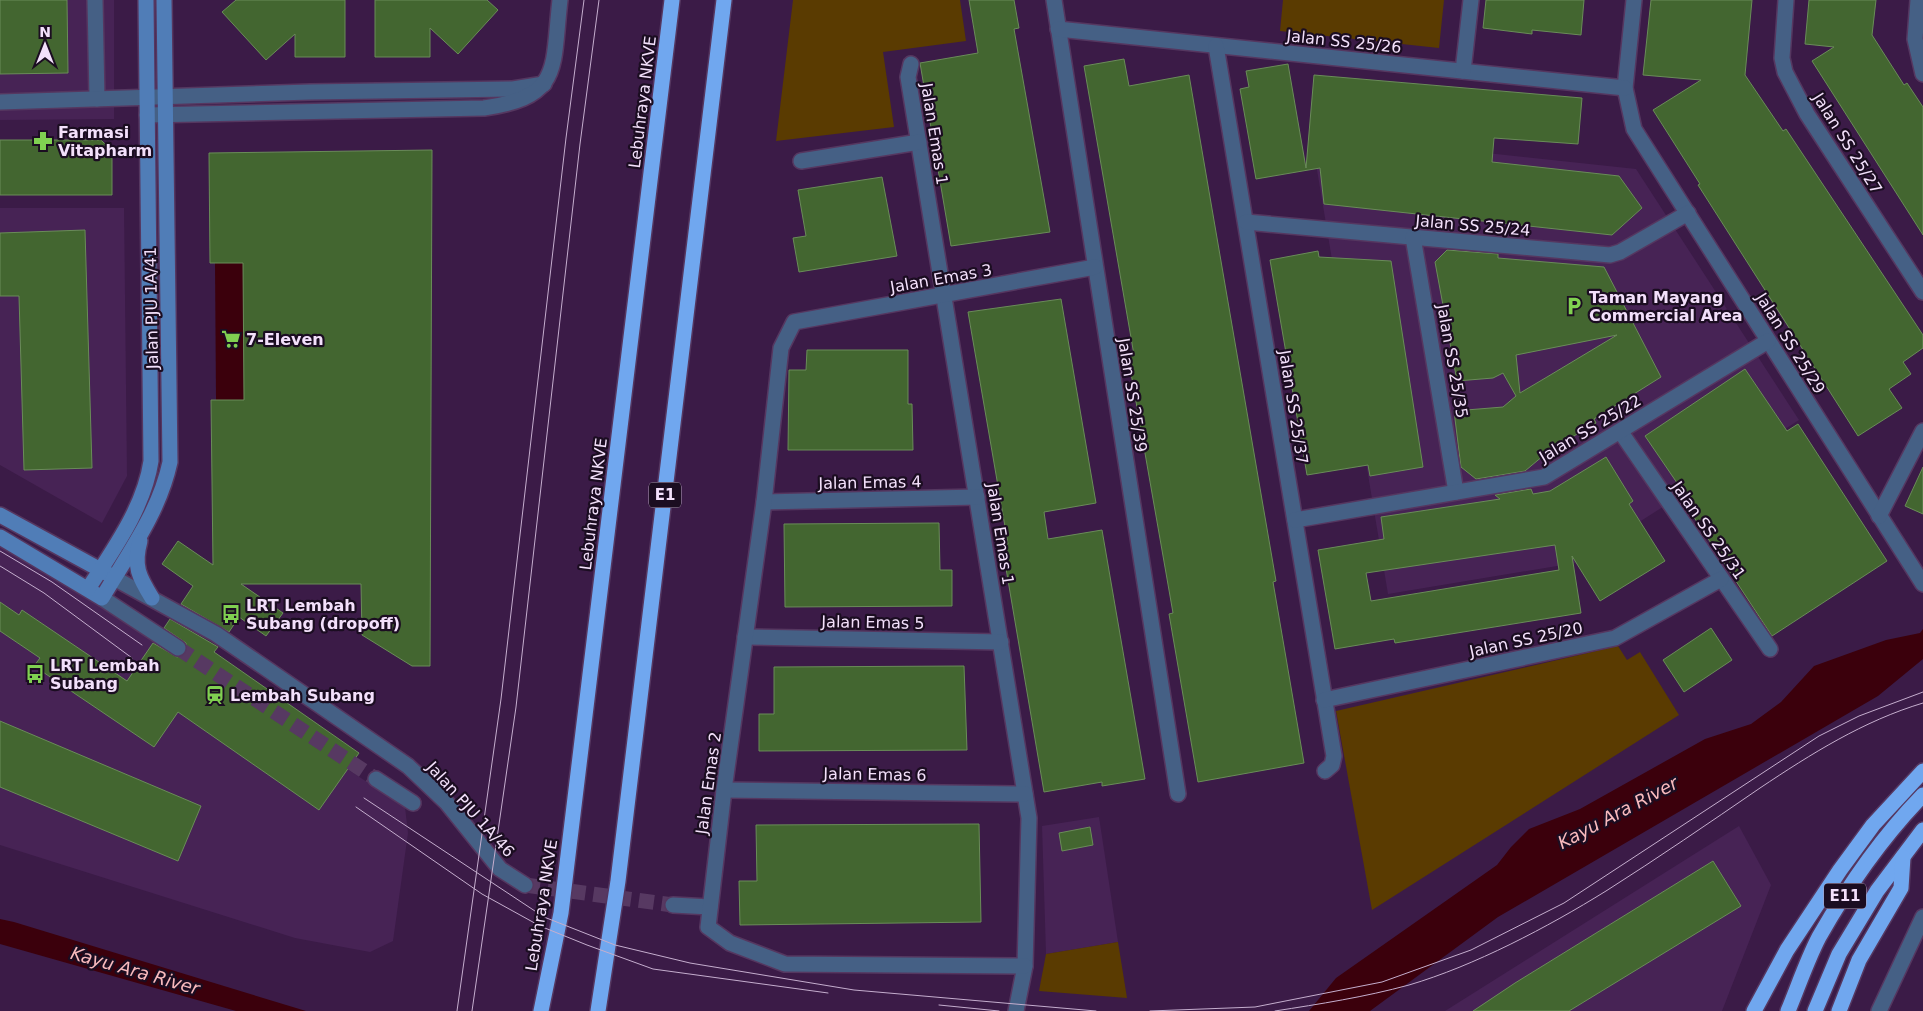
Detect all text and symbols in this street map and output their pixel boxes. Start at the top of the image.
north arrow [20,20,70,70]
text: N [39,24,51,40]
street label: Jalan SS 25/26 [1285,26,1402,57]
street label: Lebuhraya NKVE [625,35,660,169]
street label: Jalan Emas 1 [917,81,952,186]
street label: Jalan SS 25/27 [1808,88,1886,197]
place label: Farmasi Vitapharm [58,123,152,160]
pharmacy icon: Farmasi Vitapharm [32,130,54,152]
street label: Jalan SS 25/24 [1414,211,1531,240]
street label: Jalan PJU 1A/41 [141,247,162,370]
street label: Jalan Emas 3 [888,260,994,297]
place label: Taman Mayang Commercial Area [1589,288,1743,325]
street label: Jalan SS 25/29 [1751,288,1829,397]
parking icon: Taman Mayang Commercial Area [1563,295,1585,317]
street label: Jalan SS 25/35 [1433,302,1472,420]
supermarket icon: 7-Eleven [220,328,242,350]
place label: 7-Eleven [246,330,324,349]
street label: Jalan SS 25/39 [1114,336,1151,454]
street label: Jalan SS 25/37 [1275,348,1312,466]
street label: Jalan SS 25/22 [1535,391,1645,467]
street label: Lebuhraya NKVE [576,437,611,571]
street label: Jalan Emas 4 [817,472,922,493]
street label: Jalan SS 25/31 [1667,477,1750,583]
street label: Jalan Emas 1 [983,481,1018,586]
road number: E1 [649,482,681,508]
place label: LRT Lembah Subang (dropoff) [246,596,400,633]
bus stop icon: LRT Lembah Subang (dropoff) [220,603,242,625]
street label: Jalan Emas 5 [820,612,925,633]
street label: Jalan SS 25/20 [1467,618,1585,661]
place label: LRT Lembah Subang [50,656,160,693]
bus stop icon: LRT Lembah Subang [24,663,46,685]
station icon: Lembah Subang [204,684,226,706]
place label: Lembah Subang [230,686,375,705]
street label: Jalan Emas 2 [692,731,725,836]
street label: Jalan PJU 1A/46 [422,757,519,861]
street label: Jalan Emas 6 [822,764,927,785]
water label: Kayu Ara River [1554,771,1683,853]
street label: Lebuhraya NKVE [522,838,561,972]
road number: E11 [1824,884,1866,908]
water label: Kayu Ara River [68,942,204,999]

